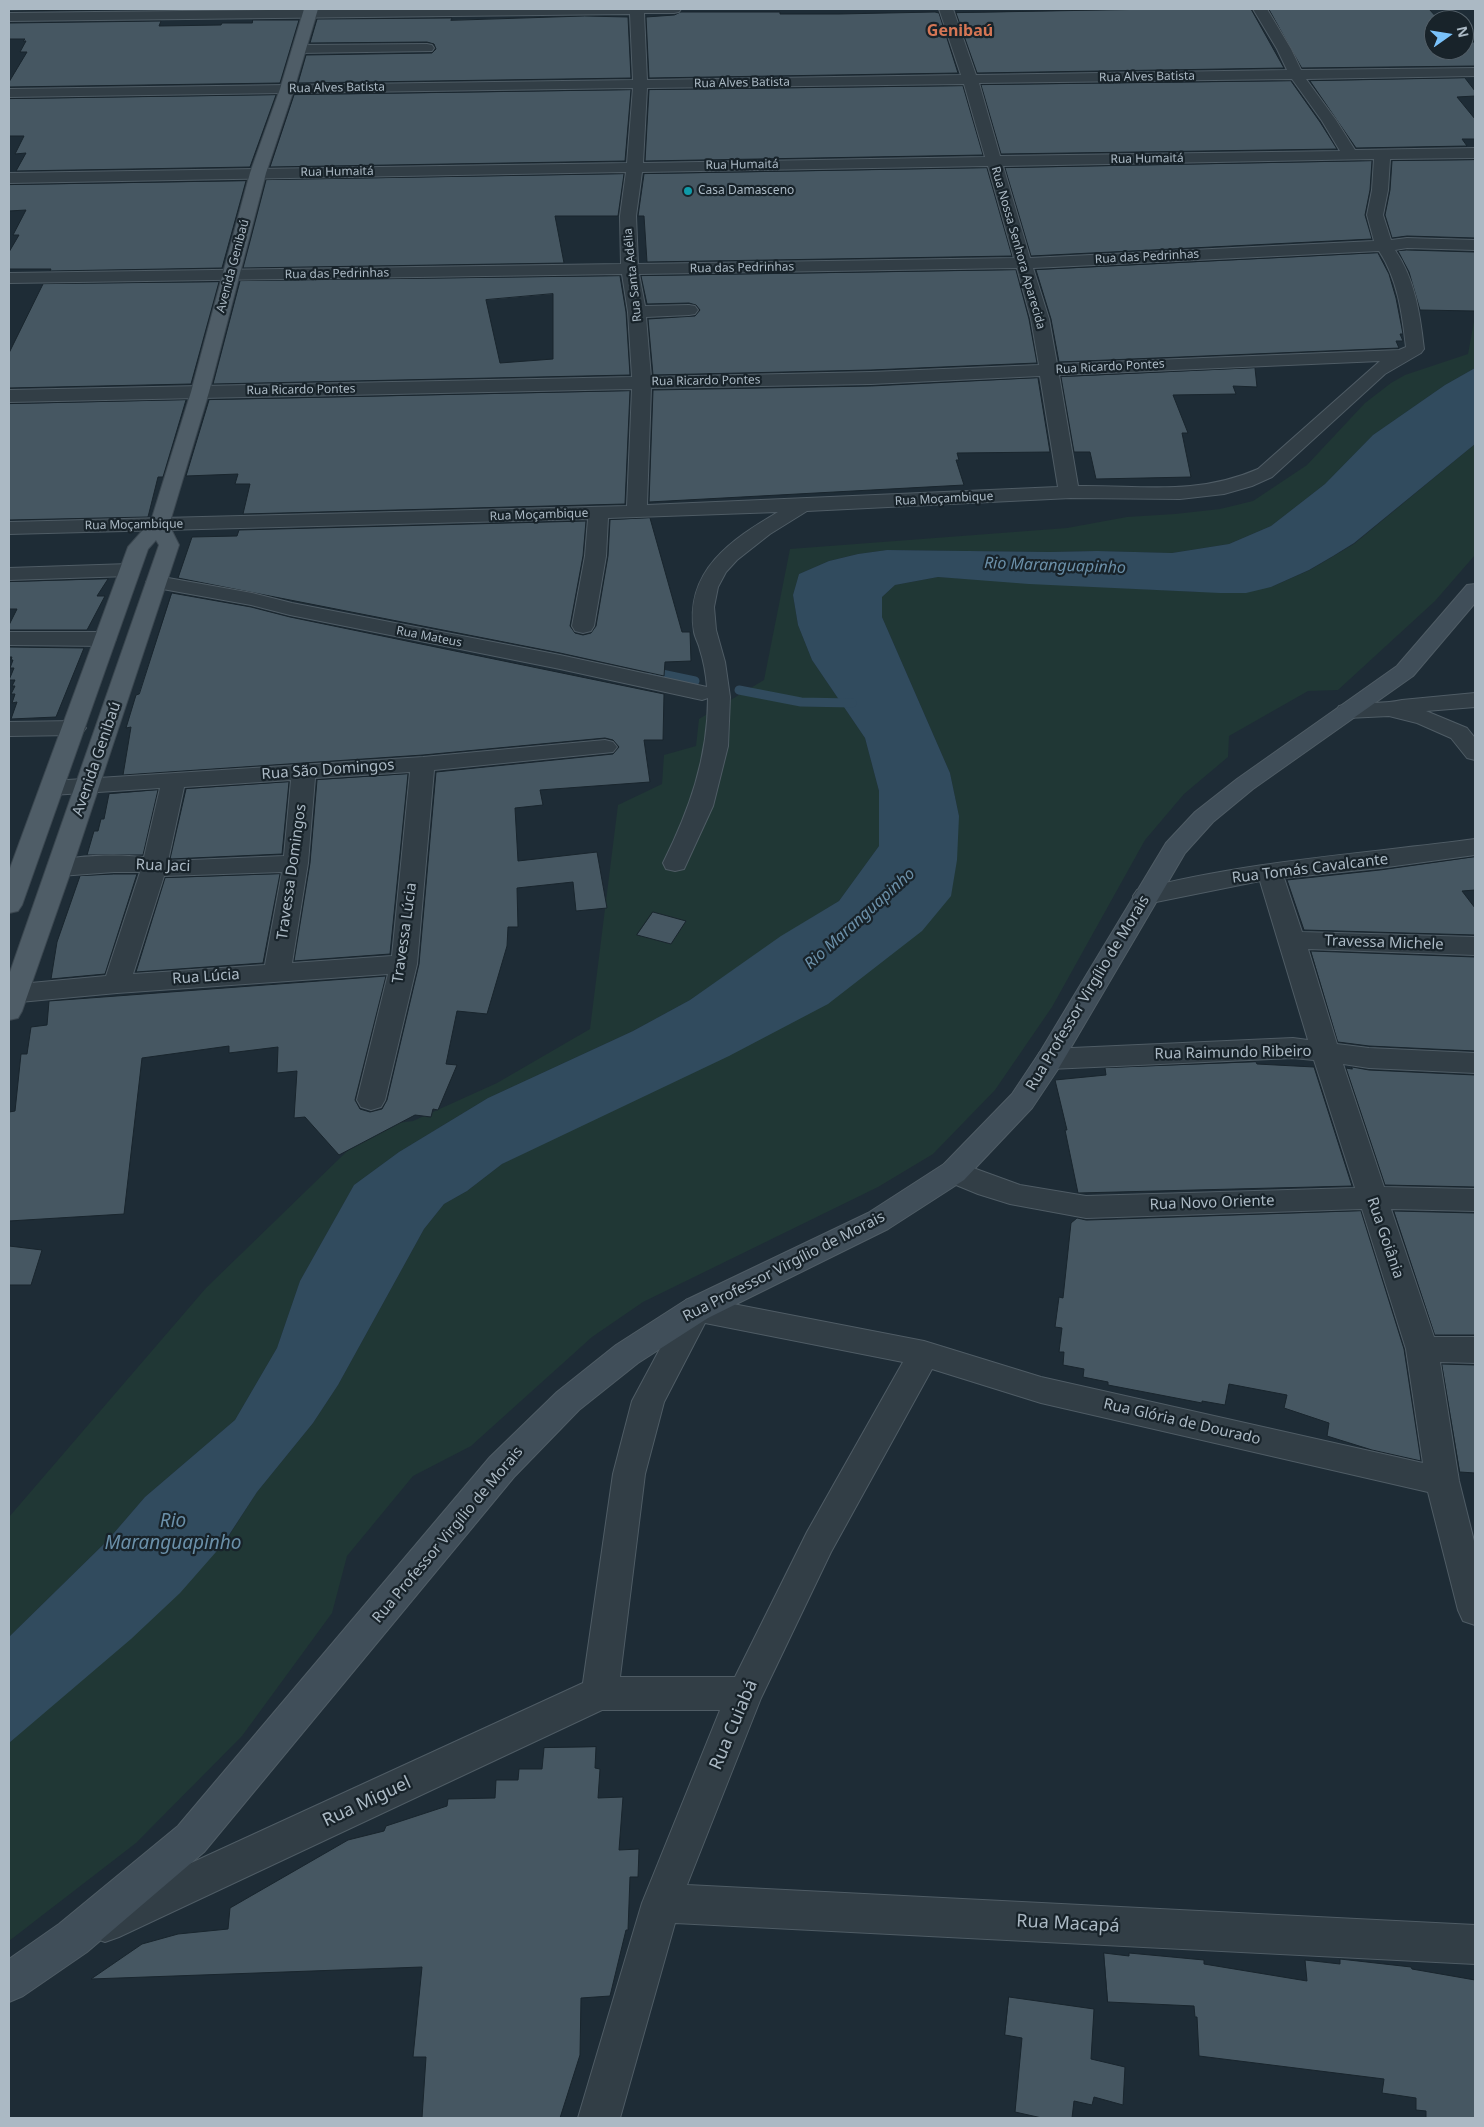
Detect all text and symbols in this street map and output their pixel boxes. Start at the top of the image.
north arrow [1424,10,1474,60]
district label: Genibaú [927,21,993,41]
text: N [1453,24,1474,39]
street label: Rua Alves Batista [1099,69,1195,85]
street label: Rua Alves Batista [694,75,790,91]
street label: Rua Alves Batista [289,80,385,96]
street label: Rua Humaitá [1110,151,1184,167]
street label: Rua Humaitá [705,157,779,173]
street label: Rua Humaitá [300,164,374,180]
street label: Rua Nossa Senhora Aparecida [988,165,1048,331]
place label: Casa Damasceno [698,184,794,198]
marker: Casa Damasceno [682,185,694,197]
street label: Avenida Genibaú [214,218,252,314]
street label: Rua Santa Adélia [621,227,645,323]
street label: Rua das Pedrinhas [1094,247,1200,267]
street label: Rua das Pedrinhas [690,260,794,276]
street label: Rua das Pedrinhas [285,266,389,282]
street label: Rua Ricardo Pontes [1055,357,1165,377]
street label: Rua Ricardo Pontes [651,373,761,389]
street label: Rua Ricardo Pontes [246,382,356,398]
street label: Rua Moçambique [894,489,994,509]
street label: Rua Moçambique [489,506,589,524]
street label: Rua Moçambique [85,517,183,533]
water label: Rio Maranguapinho [984,554,1126,578]
street label: Rua Mateus [395,624,463,650]
street label: Avenida Genibaú [69,699,125,819]
street label: Rua São Domingos [261,756,395,784]
street label: Travessa Domingos [274,803,310,941]
street label: Rua Tomás Cavalcante [1231,850,1389,888]
street label: Rua Jaci [135,856,191,876]
water label: Rio Maranguapinho [801,864,919,974]
street label: Travessa Lúcia [389,882,421,984]
street label: Rua Professor Virgílio de Morais [1022,892,1154,1094]
street label: Travessa Michele [1324,932,1444,954]
street label: Rua Lúcia [172,966,240,988]
street label: Rua Raimundo Ribeiro [1154,1043,1312,1063]
street label: Rua Novo Oriente [1149,1192,1275,1214]
street label: Rua Goiânia [1363,1195,1407,1281]
street label: Rua Professor Virgílio de Morais [680,1208,888,1326]
street label: Rua Glória de Dourado [1102,1395,1262,1449]
street label: Rua Professor Virgílio de Morais [369,1443,527,1627]
water label: Rio Maranguapinho [104,1511,242,1555]
street label: Rua Cuiabá [705,1677,763,1773]
street label: Rua Miguel [319,1772,415,1832]
street label: Rua Macapá [1016,1911,1120,1937]

